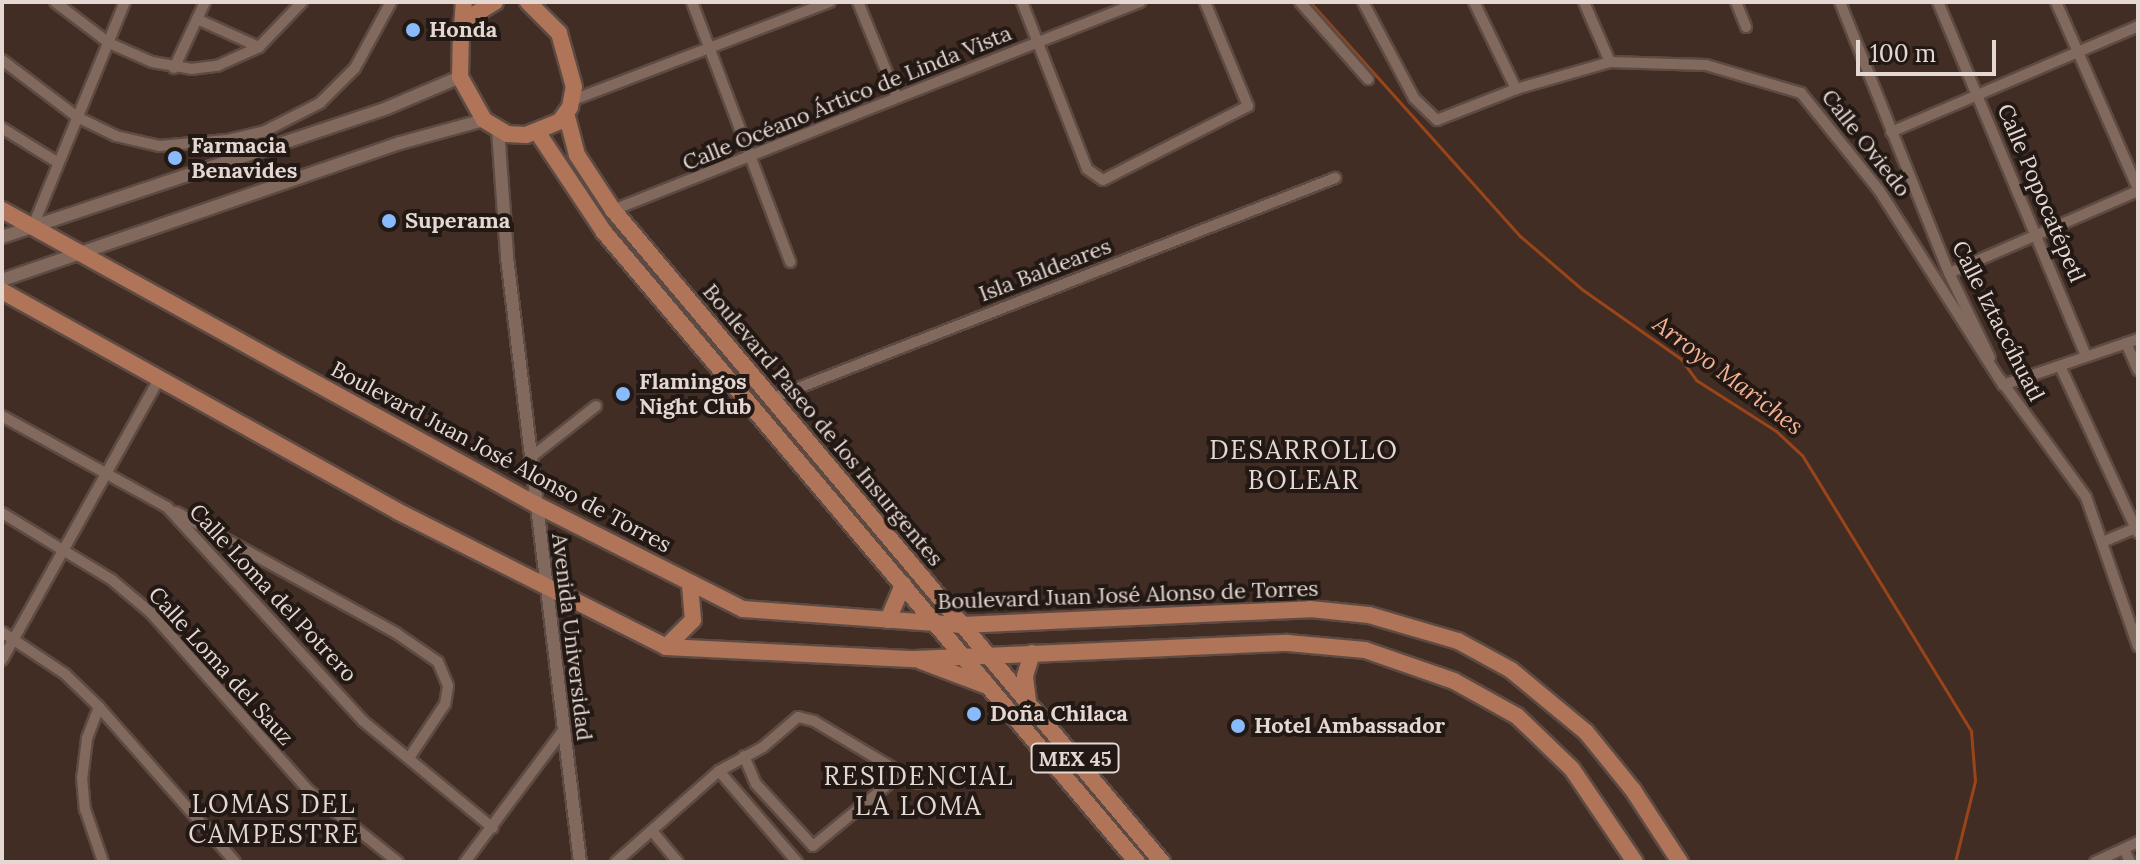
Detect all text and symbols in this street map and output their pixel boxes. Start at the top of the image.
place label: Honda [429,17,497,43]
street label: Calle Océano Ártico de Linda Vista [679,20,1015,176]
marker: Honda [404,21,422,39]
scale bar [1860,24,2000,74]
text: 100 m [1870,38,1936,69]
street label: Calle Oviedo [1816,84,1916,202]
street label: Calle Popocatépetl [1992,100,2090,286]
place label: Farmacia Benavides [191,132,297,184]
marker: Farmacia Benavides [166,149,184,167]
place label: Superama [405,208,510,234]
marker: Superama [380,212,398,230]
street label: Isla Baldeares [975,233,1115,307]
street label: Calle Iztaccíhuatl [1946,236,2050,406]
street label: Boulevard Paseo de los Insurgentes [697,279,949,571]
water label: Arroyo Mariches [1647,309,1809,441]
street label: Boulevard Juan José Alonso de Torres [326,356,676,558]
place label: Flamingos Night Club [639,368,751,420]
marker: Flamingos Night Club [614,385,632,403]
district label: DESARROLLO BOLEAR [1209,434,1399,496]
street label: Calle Loma del Potrero [184,499,362,687]
street label: Avenida Universidad [546,532,598,742]
street label: Boulevard Juan José Alonso de Torres [937,575,1319,615]
street label: Calle Loma del Sauz [143,581,299,751]
place label: Doña Chilaca [990,701,1128,727]
marker: Doña Chilaca [965,705,983,723]
place label: Hotel Ambassador [1254,713,1445,739]
marker: Hotel Ambassador [1229,717,1247,735]
road number: MEX 45 [1029,742,1121,774]
district label: RESIDENCIAL LA LOMA [823,760,1015,822]
district label: LOMAS DEL CAMPESTRE [188,788,360,850]

